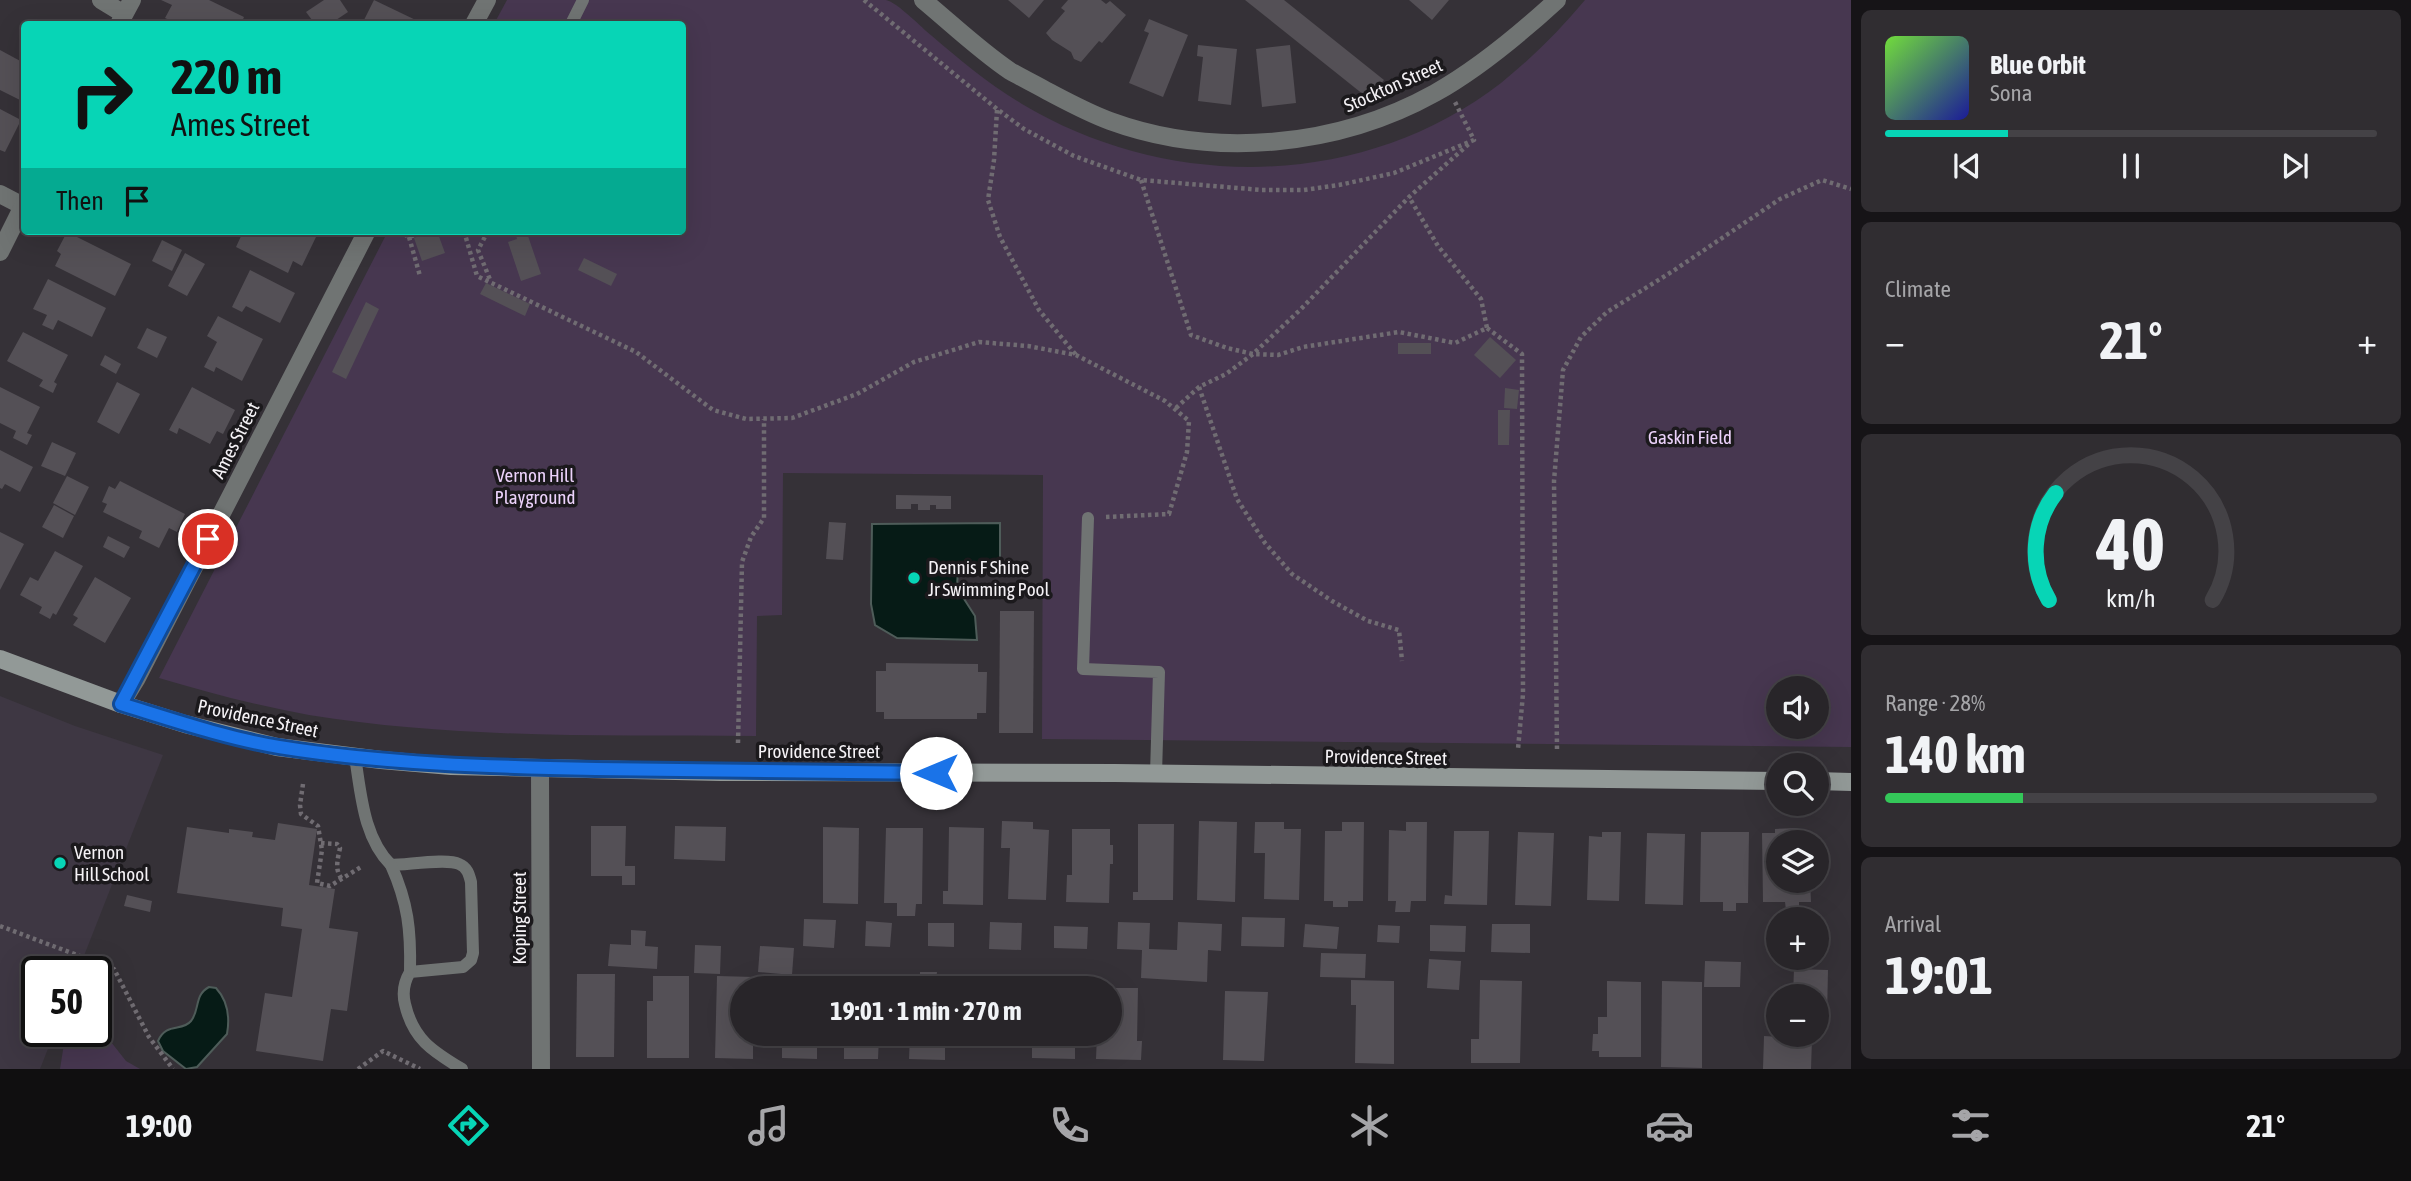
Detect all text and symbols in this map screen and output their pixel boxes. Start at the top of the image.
text: 220 m [171,48,282,104]
icon: right [56,49,147,140]
text: Blue Orbit [1990,50,2086,80]
street label: Stockton Street [1340,54,1446,116]
text: Sona [1990,80,2032,106]
text: Ames Street [171,106,310,143]
icon: previous [1948,147,1986,185]
icon: pause [2112,147,2150,185]
icon: next [2276,147,2314,185]
icon: arrive [118,182,156,220]
text: Then [56,186,104,216]
text: Climate [1885,276,1951,302]
text: 21° [2099,310,2163,370]
text: − [1885,319,1905,362]
text: + [2357,319,2377,362]
street label: Ames Street [206,398,264,482]
park label: Gaskin Field [1648,426,1732,448]
park label: Vernon Hill Playground [494,464,576,508]
text: 40 [2096,503,2165,586]
pin [178,509,238,569]
icon: arrive [189,520,227,558]
place label: Dennis F Shine Jr Swimming Pool [928,556,1050,600]
marker: Dennis F Shine Jr Swimming Pool [906,570,922,586]
text: km/h [2106,584,2156,612]
map controls [1766,676,1829,1047]
button: sound [1766,676,1829,739]
text: Range · 28% [1885,690,1985,716]
street label: Providence Street [196,694,320,742]
text: 140 km [1885,724,2026,784]
position arrow [899,736,973,810]
street label: Providence Street [758,740,880,762]
street label: Providence Street [1324,745,1448,769]
button: search [1766,753,1829,816]
button: layers [1766,830,1829,893]
place label: Vernon Hill School [74,841,149,885]
marker: Vernon Hill School [52,855,68,871]
street label: Koping Street [508,872,530,964]
button: + [1766,907,1829,970]
text: Arrival [1885,911,1941,937]
text: 19:01 [1885,945,1993,1005]
speed limit sign: 50 [21,956,112,1047]
button: − [1766,984,1829,1047]
text: 19:01 · 1 min · 270 m [830,996,1022,1026]
icon: directions [444,1101,493,1150]
icon: music [744,1101,793,1150]
icon: phone [1045,1101,1094,1150]
icon: climate [1345,1101,1394,1150]
icon: car [1645,1101,1694,1150]
icon: filters [1946,1101,1995,1150]
text: 19:00 [126,1107,192,1144]
text: 21° [2246,1107,2285,1144]

